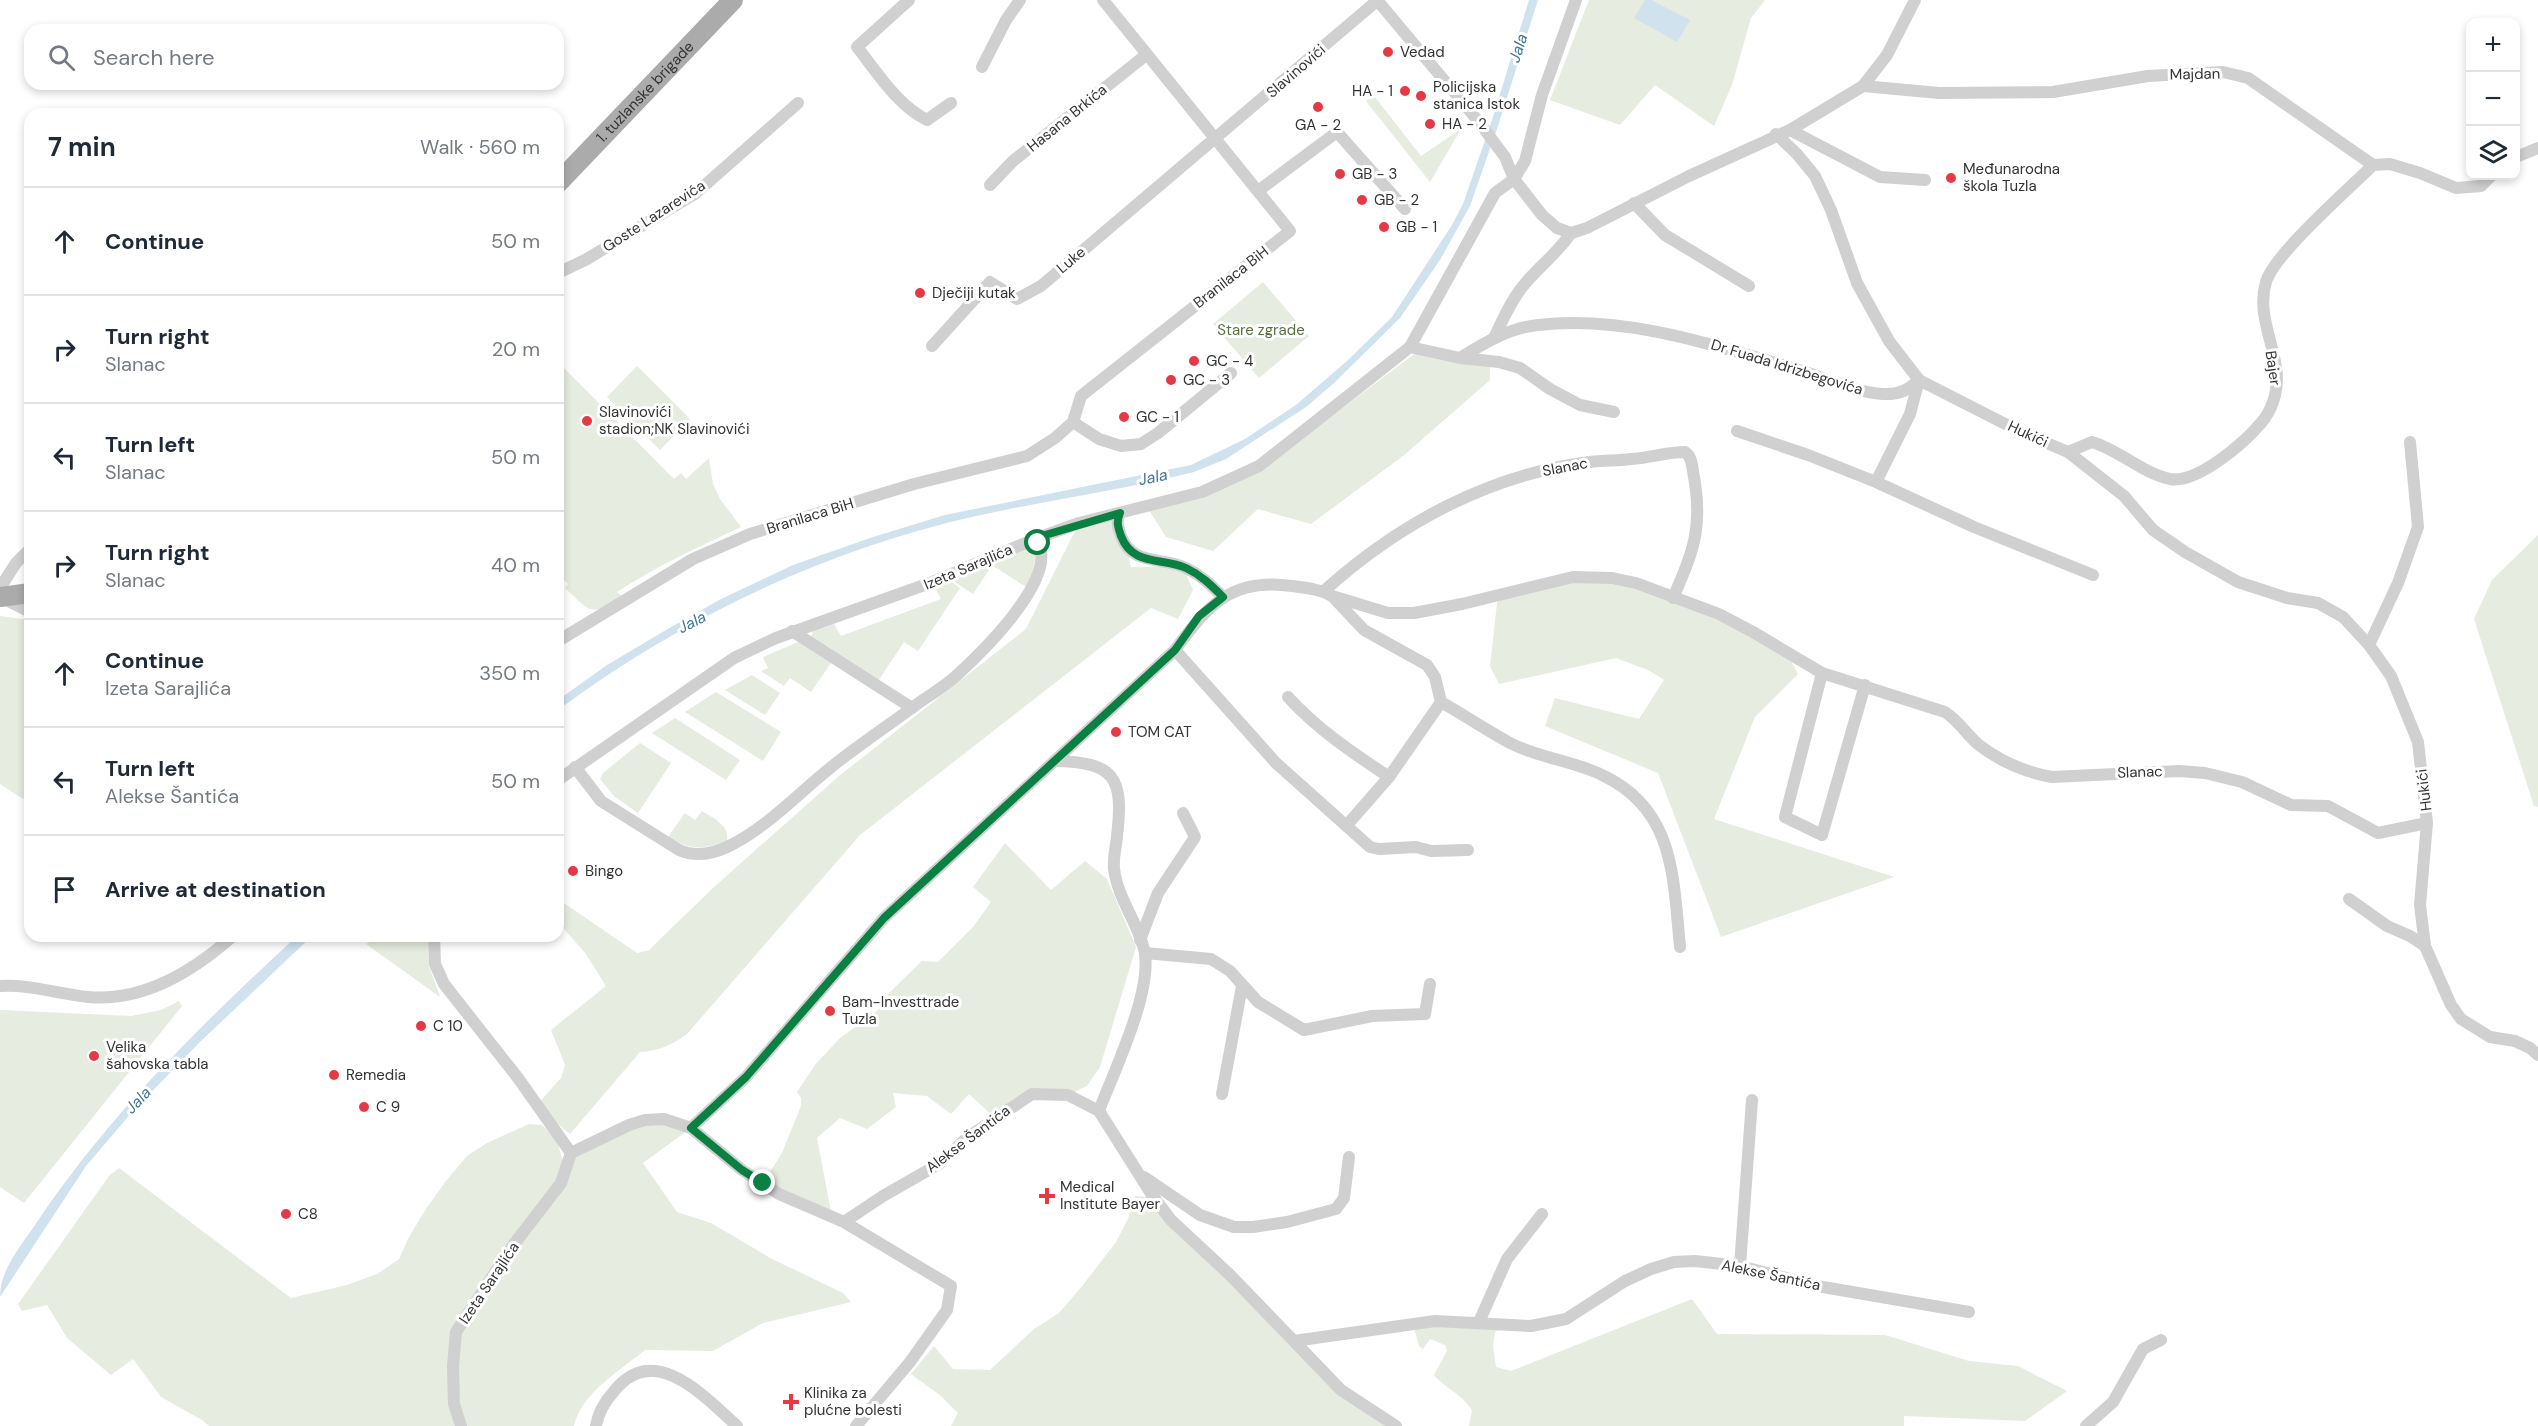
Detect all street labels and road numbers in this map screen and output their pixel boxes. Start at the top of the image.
street label: 1. tuzlanske brigade [592,37,698,147]
street label: Slavinovići [1262,40,1330,102]
street label: Majdan [2170,64,2220,84]
street label: Hasana Brkića [1023,80,1111,156]
street label: Goste Lazarevića [599,175,709,257]
street label: Branilaca BiH [1189,241,1273,313]
street label: Luke [1052,242,1090,278]
street label: Dr Fuada Idrizbegovića [1709,334,1865,400]
street label: Bajer [2261,349,2285,387]
street label: Hukići [2005,416,2051,452]
street label: Slanac [1541,453,1589,481]
street label: Branilaca BiH [764,493,856,539]
street label: Izeta Sarajlića [921,539,1015,595]
street label: Slanac [2117,761,2163,783]
street label: Hukići [2412,768,2436,812]
street label: Alekse Šantića [922,1101,1014,1177]
street label: Izeta Sarajlića [454,1238,524,1328]
street label: Alekse Šantića [1720,1255,1822,1295]

